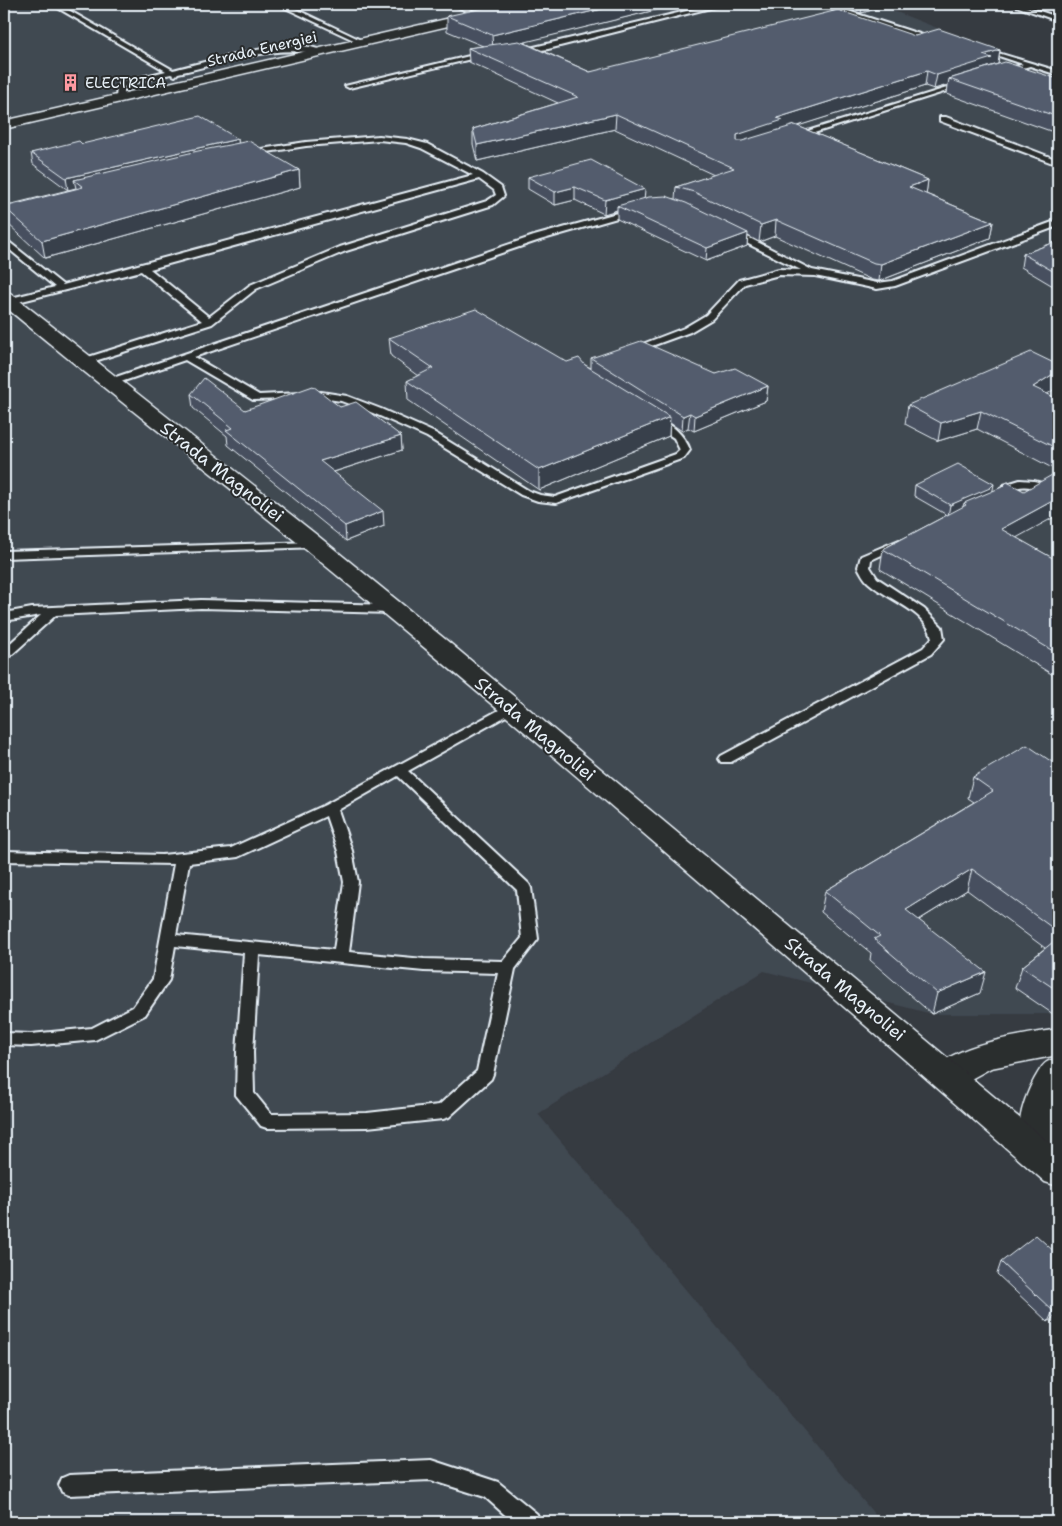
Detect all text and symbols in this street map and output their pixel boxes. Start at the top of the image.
street label: Strada Energiei [205,27,319,71]
building icon: ELECTRICA [61,73,81,93]
place label: ELECTRICA [85,73,166,93]
street label: Strada Magnoliei [155,416,289,528]
street label: Strada Magnoliei [470,671,600,787]
street label: Strada Magnoliei [780,931,910,1047]

